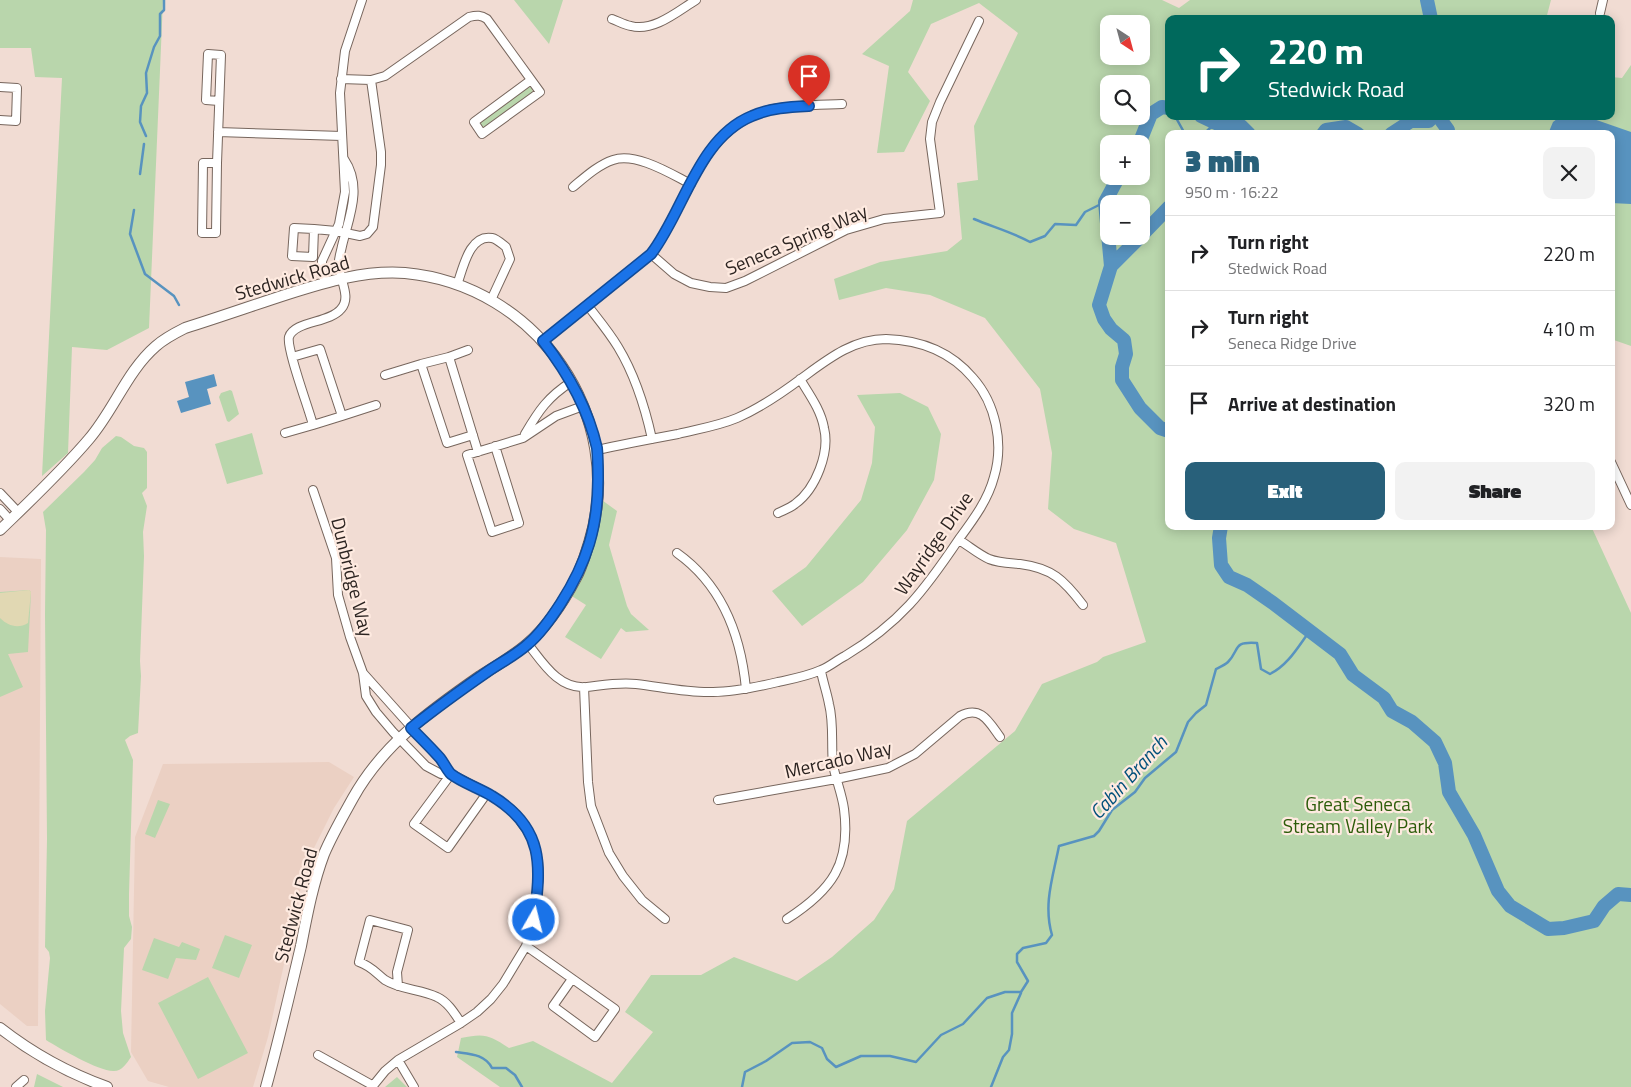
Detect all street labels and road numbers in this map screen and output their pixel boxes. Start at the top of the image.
street label: Seneca Spring Way [720,196,872,282]
street label: Stedwick Road [231,247,353,307]
street label: Wayridge Drive [886,485,980,601]
street label: Dunbridge Way [324,514,382,640]
street label: Mercado Way [782,733,894,785]
street label: Stedwick Road [266,844,324,966]

